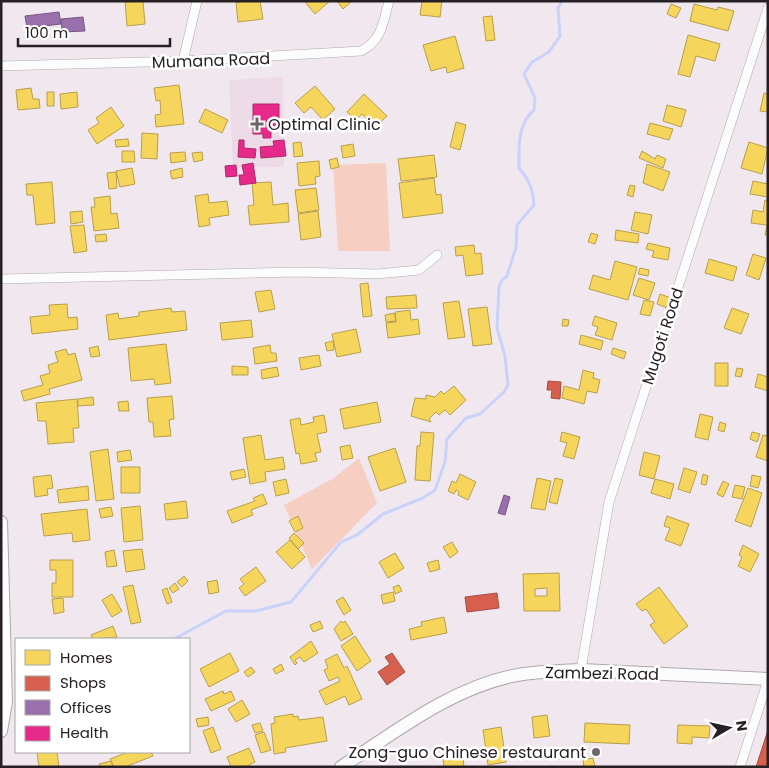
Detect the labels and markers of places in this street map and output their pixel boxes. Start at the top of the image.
place label: Optimal Clinic [268,113,381,136]
marker: Optimal Clinic [250,117,264,131]
place label: Zong-guo Chinese restaurant [348,741,586,764]
marker: Zong-guo Chinese restaurant [590,746,602,758]

